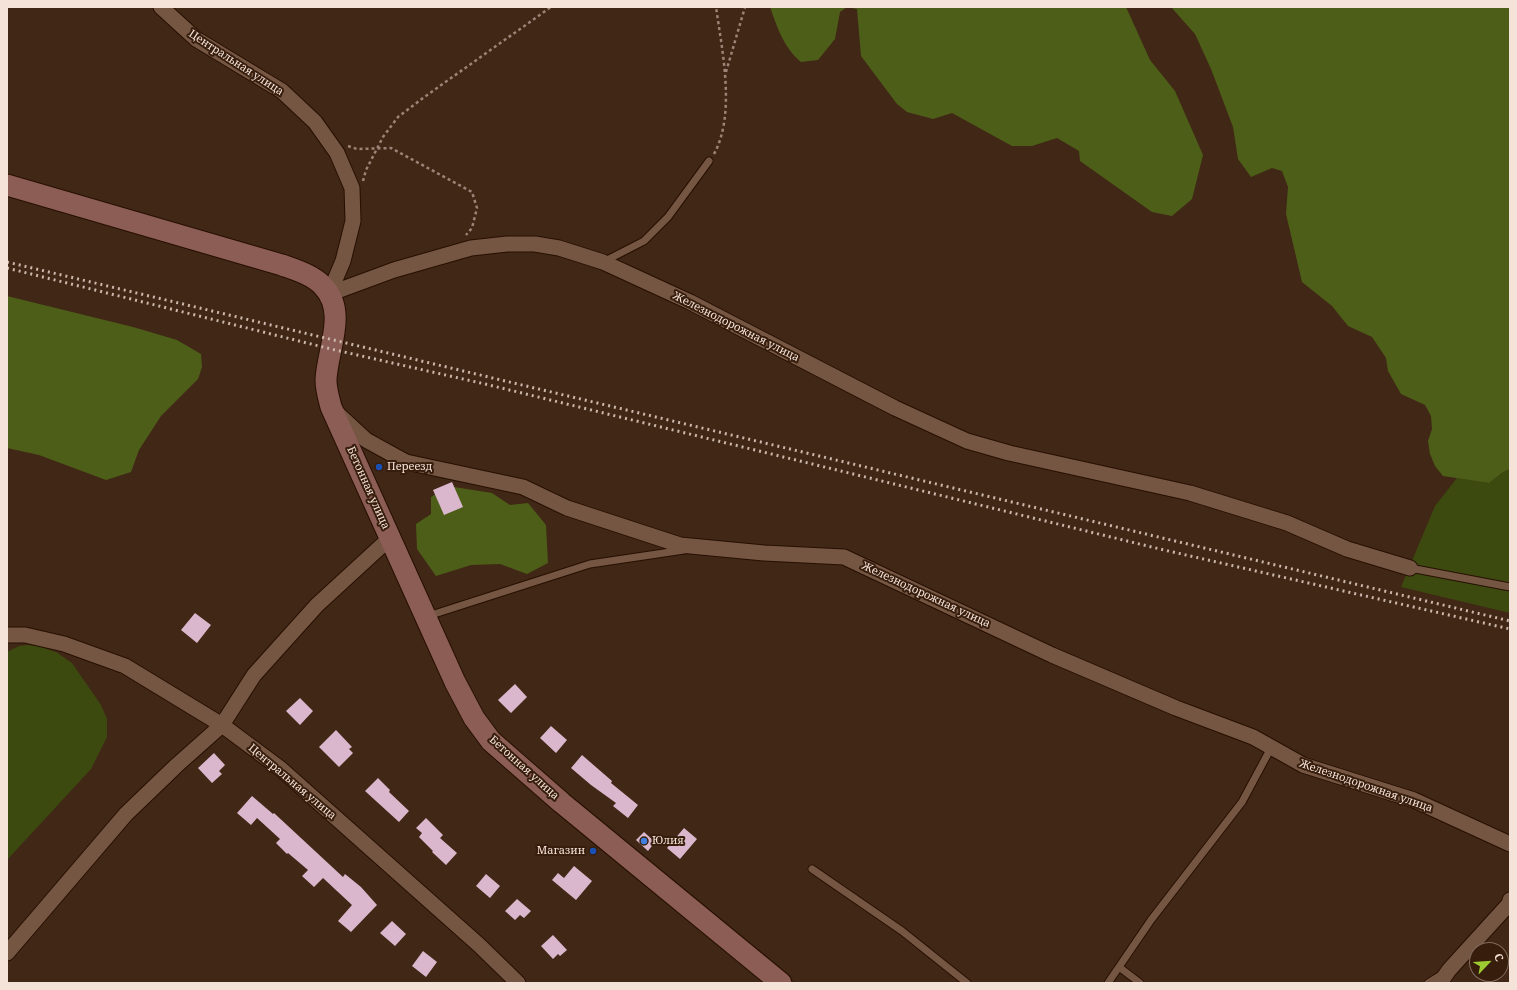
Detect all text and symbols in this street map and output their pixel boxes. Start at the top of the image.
street label: Центральная улица [186,27,286,99]
street label: Железнодорожная улица [671,289,801,365]
street label: Бетонная улица [344,445,392,531]
place label: Переезд [387,460,432,474]
marker: Переезд [374,462,384,472]
street label: Железнодорожная улица [860,559,992,631]
street label: Бетонная улица [486,733,562,803]
street label: Центральная улица [245,741,339,823]
street label: Железнодорожная улица [1298,757,1434,815]
place label: Юлия [652,834,684,848]
marker: Юлия [639,836,649,846]
place label: Магазин [537,844,585,858]
marker: Магазин [588,846,598,856]
north arrow [1469,942,1509,982]
text: С [1491,951,1508,964]

